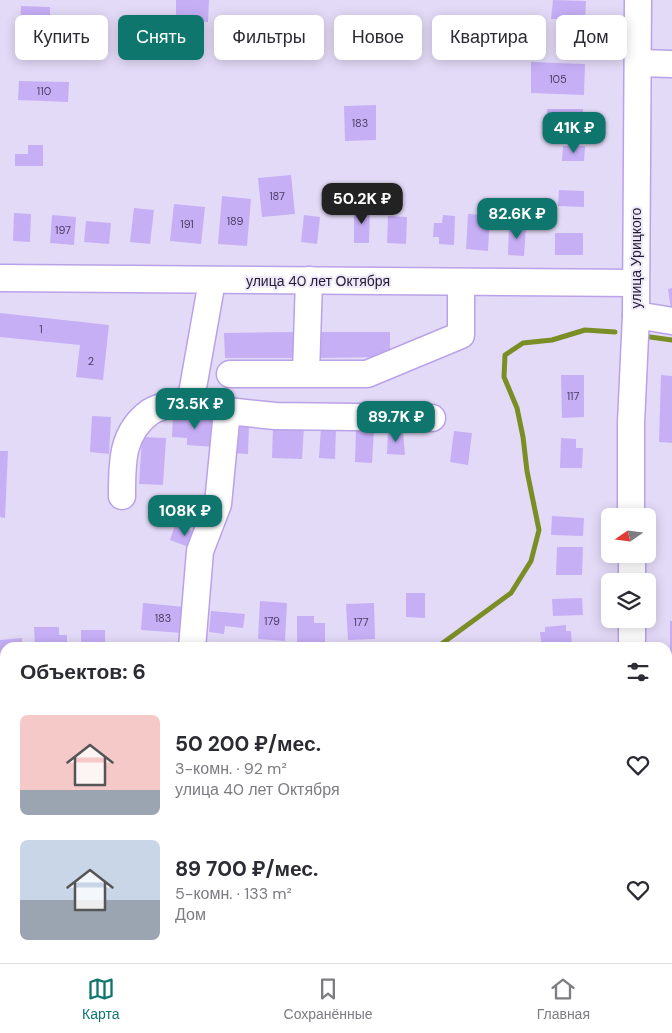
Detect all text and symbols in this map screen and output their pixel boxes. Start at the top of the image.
chip: Купить [15,15,108,60]
chip: Снять [118,15,204,60]
chip: Фильтры [214,15,324,60]
chip: Новое [334,15,422,60]
chip: Квартира [432,15,546,60]
chip: Дом [556,15,627,60]
house number: 105 [549,72,567,86]
house number: 110 [37,84,51,98]
pin: 41K ₽ [539,112,609,154]
house number: 183 [352,116,368,130]
text: 41K ₽ [554,117,594,138]
pin: 50.2K ₽ [316,182,408,225]
text: 50.2K ₽ [333,188,391,209]
house number: 187 [269,189,285,203]
pin: 82.6K ₽ [471,198,563,240]
text: 82.6K ₽ [488,203,546,224]
street label: улица Урицкого [627,207,645,308]
house number: 189 [227,214,243,228]
house number: 191 [180,217,194,231]
house number: 197 [55,223,71,237]
street label: улица 40 лет Октября [246,272,390,290]
house number: 1 [39,322,43,336]
house number: 2 [88,354,94,368]
pin: 73.5K ₽ [149,388,241,430]
house number: 117 [567,389,579,403]
text: 73.5K ₽ [167,393,223,414]
pin: 89.7K ₽ [350,400,442,443]
text: 89.7K ₽ [368,406,424,427]
pin: 108K ₽ [144,494,226,537]
text: 108K ₽ [159,500,211,521]
north arrow [601,508,656,562]
map controls [601,508,656,628]
button: layers [601,573,656,628]
house number: 183 [155,611,171,625]
house number: 179 [264,614,280,628]
house number: 177 [353,615,369,629]
text: Объектов: 6 [20,658,146,686]
icon: filters [624,658,652,686]
text: 50 200 ₽/мес. [175,730,321,758]
icon: home [60,735,120,795]
icon: heart [624,751,652,779]
text: 3-комн. · 92 m² [175,758,287,779]
text: улица 40 лет Октября [175,779,340,800]
text: 89 700 ₽/мес. [175,855,318,883]
icon: home [60,860,120,920]
icon: heart [624,876,652,904]
text: 5-комн. · 133 m² [175,883,292,904]
text: Дом [175,904,206,925]
tab: Карта [82,975,119,1023]
tab: Сохранённые [284,975,373,1023]
tab: Главная [537,975,590,1023]

